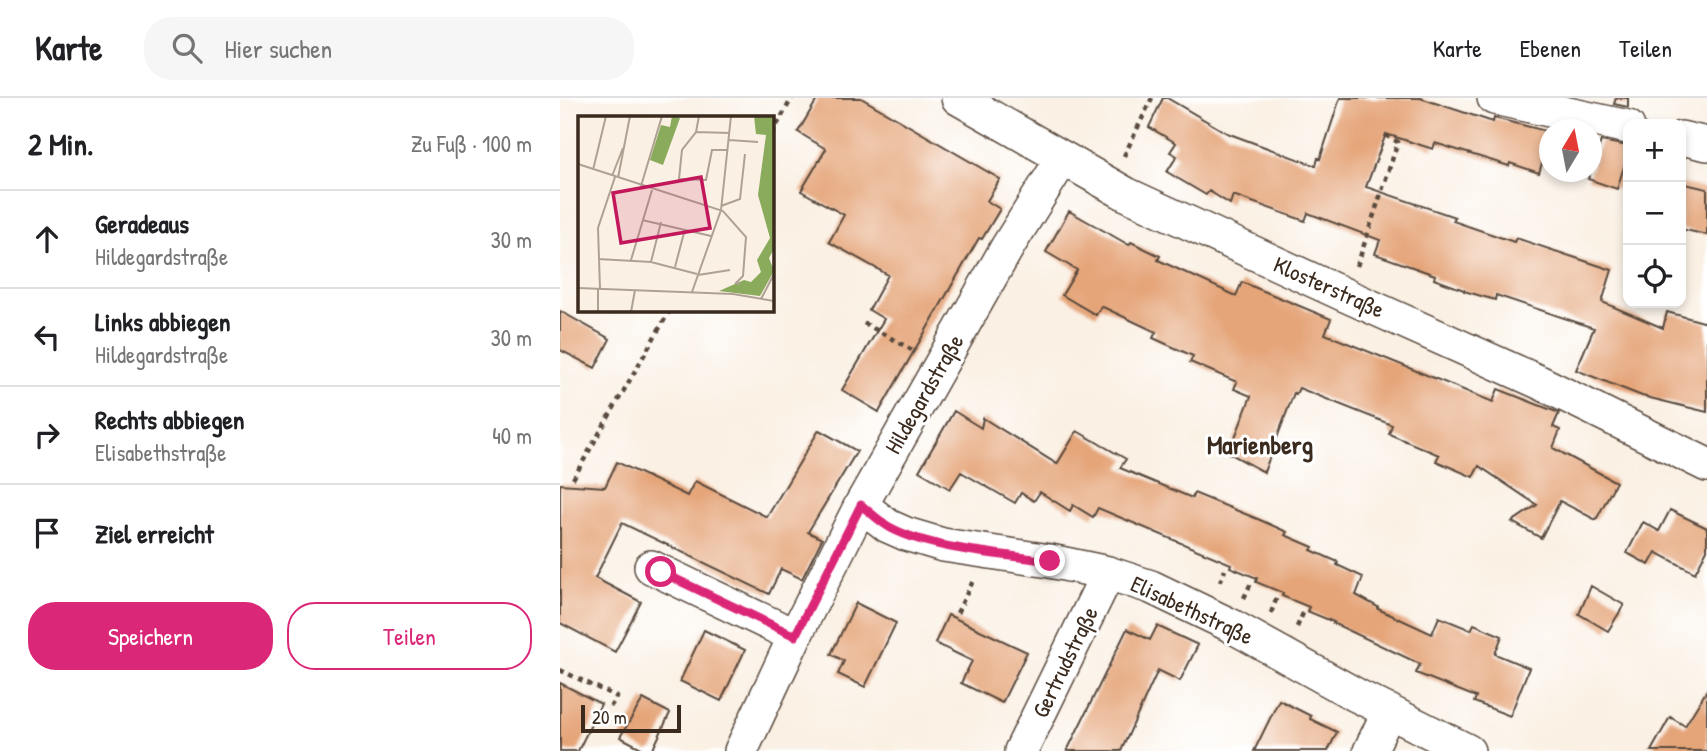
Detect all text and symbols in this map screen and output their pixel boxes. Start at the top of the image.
search box [144,17,634,80]
text: Karte [35,26,102,70]
icon: search [168,29,206,67]
text: Hier suchen [224,31,332,66]
text: Karte [1433,32,1482,64]
text: Ebenen [1520,32,1581,64]
text: Teilen [1619,32,1672,64]
inset map [578,116,774,312]
north arrow [1539,119,1602,182]
map controls [1623,119,1686,308]
button: + [1623,119,1686,182]
text: 2 Min. [28,124,94,164]
text: Zu Fuß · 100 m [411,128,532,159]
button: − [1623,182,1686,245]
text: Geradeaus [95,206,189,241]
icon: ahead [28,220,66,258]
text: 30 m [490,224,532,255]
text: Hildegardstraße [95,241,228,272]
button: locate [1623,245,1686,308]
street label: Klosterstraße [1269,248,1389,325]
text: Links abbiegen [95,304,231,339]
icon: left [28,318,66,356]
text: 30 m [490,322,532,353]
street label: Hildegardstraße [877,328,970,459]
text: Hildegardstraße [95,339,228,370]
text: Rechts abbiegen [95,402,245,437]
icon: right [28,416,66,454]
text: 40 m [492,420,532,451]
district label: Marienberg [1207,427,1314,463]
text: Elisabethstraße [95,437,226,468]
icon: arrive [28,514,66,552]
text: Ziel erreicht [95,516,214,551]
route end [1034,545,1065,576]
route start [645,556,676,587]
street label: Elisabethstraße [1126,568,1258,651]
street label: Gertrudstraße [1024,601,1105,722]
button: Speichern [28,602,273,670]
button: Teilen [287,602,532,670]
scale bar [581,702,681,734]
text: 20 m [592,704,627,730]

